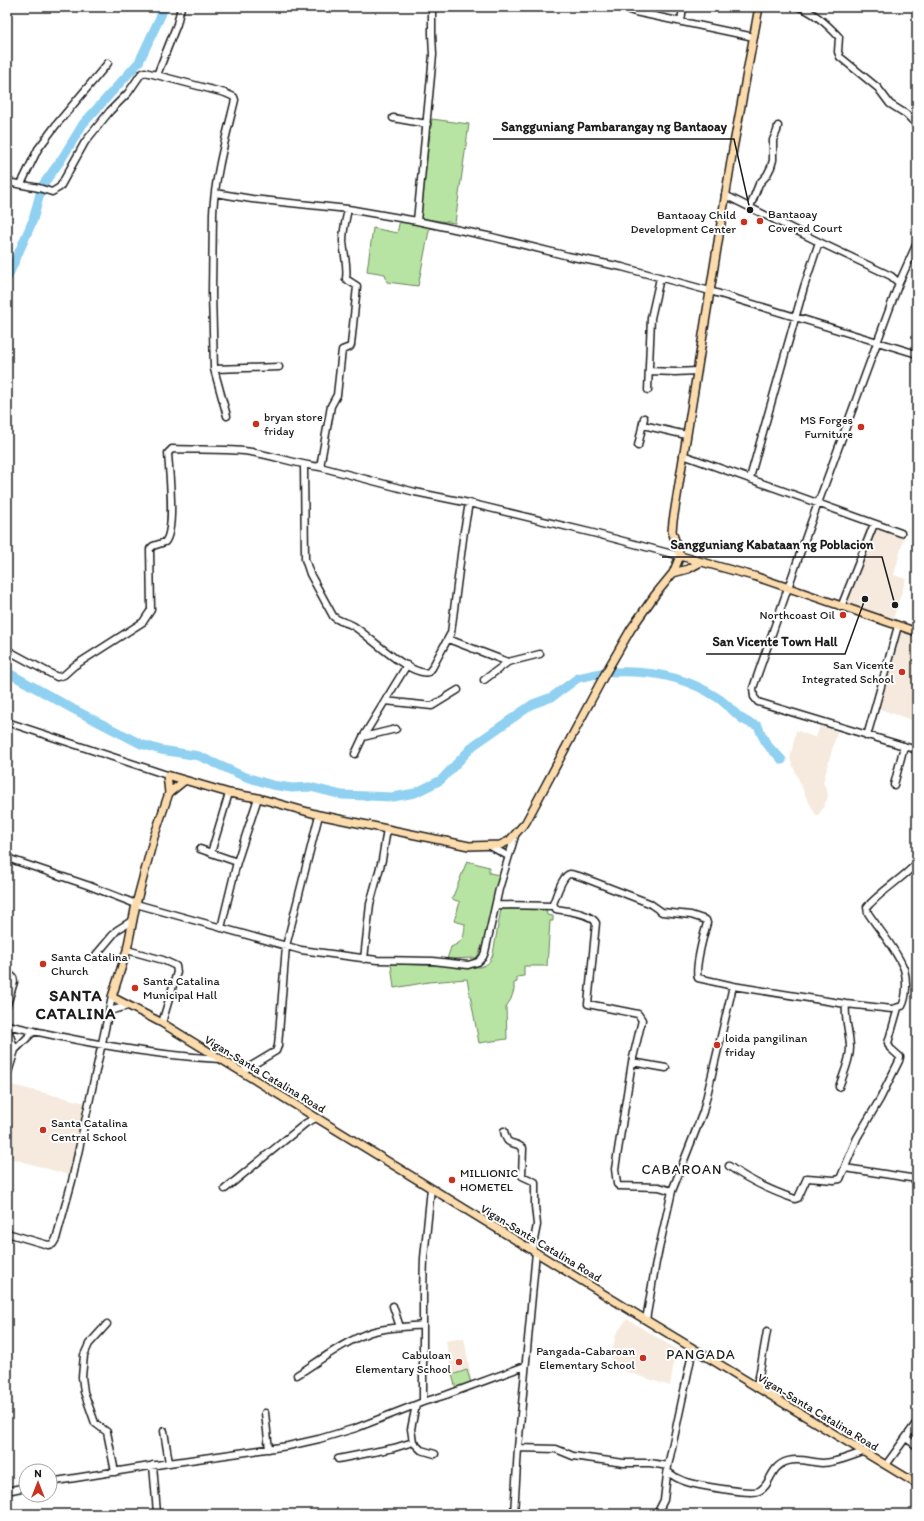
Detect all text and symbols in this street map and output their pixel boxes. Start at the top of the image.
callout: Sangguniang Pambarangay ng Bantaoay [493,114,734,139]
text: Sangguniang Pambarangay ng Bantaoay [501,119,728,135]
place label: Bantaoay Covered Court [768,207,843,235]
place label: Bantaoay Child Development Center [631,208,736,236]
marker: Bantaoay Covered Court [755,216,765,226]
marker: Bantaoay Child Development Center [739,217,749,227]
place label: bryan store friday [264,410,323,438]
place label: MS Forges Furniture [800,413,853,441]
marker: bryan store friday [251,419,261,429]
marker: MS Forges Furniture [856,422,866,432]
callout: Sangguniang Kabataan ng Poblacion [662,532,882,557]
text: Sangguniang Kabataan ng Poblacion [671,537,874,553]
place label: Northcoast Oil [759,608,836,622]
marker: Northcoast Oil [838,610,848,620]
callout: San Vicente Town Hall [706,629,845,654]
text: San Vicente Town Hall [712,634,838,649]
place label: San Vicente Integrated School [802,658,895,686]
marker: San Vicente Integrated School [897,667,907,677]
place label: Santa Catalina Church [51,950,128,978]
marker: Santa Catalina Church [38,959,48,969]
place label: Santa Catalina Municipal Hall [143,974,220,1002]
marker: Santa Catalina Municipal Hall [130,983,140,993]
district label: SANTA CATALINA [35,986,117,1023]
place label: loida pangilinan friday [725,1031,808,1059]
street label: Vigan-Santa Catalina Road [202,1032,329,1116]
marker: loida pangilinan friday [712,1040,722,1050]
place label: Santa Catalina Central School [51,1116,128,1144]
marker: Santa Catalina Central School [38,1125,48,1135]
district label: CABAROAN [642,1161,722,1178]
place label: MILLIONIC HOMETEL [460,1166,518,1194]
marker: MILLIONIC HOMETEL [447,1175,457,1185]
street label: Vigan-Santa Catalina Road [478,1201,605,1285]
place label: Pangada-Cabaroan Elementary School [536,1344,636,1372]
district label: PANGADA [666,1346,736,1363]
place label: Cabuloan Elementary School [355,1348,452,1376]
marker: Pangada-Cabaroan Elementary School [638,1353,648,1363]
marker: Cabuloan Elementary School [454,1357,464,1367]
street label: Vigan-Santa Catalina Road [755,1370,882,1454]
north arrow [18,1463,58,1503]
text: N [34,1467,42,1480]

